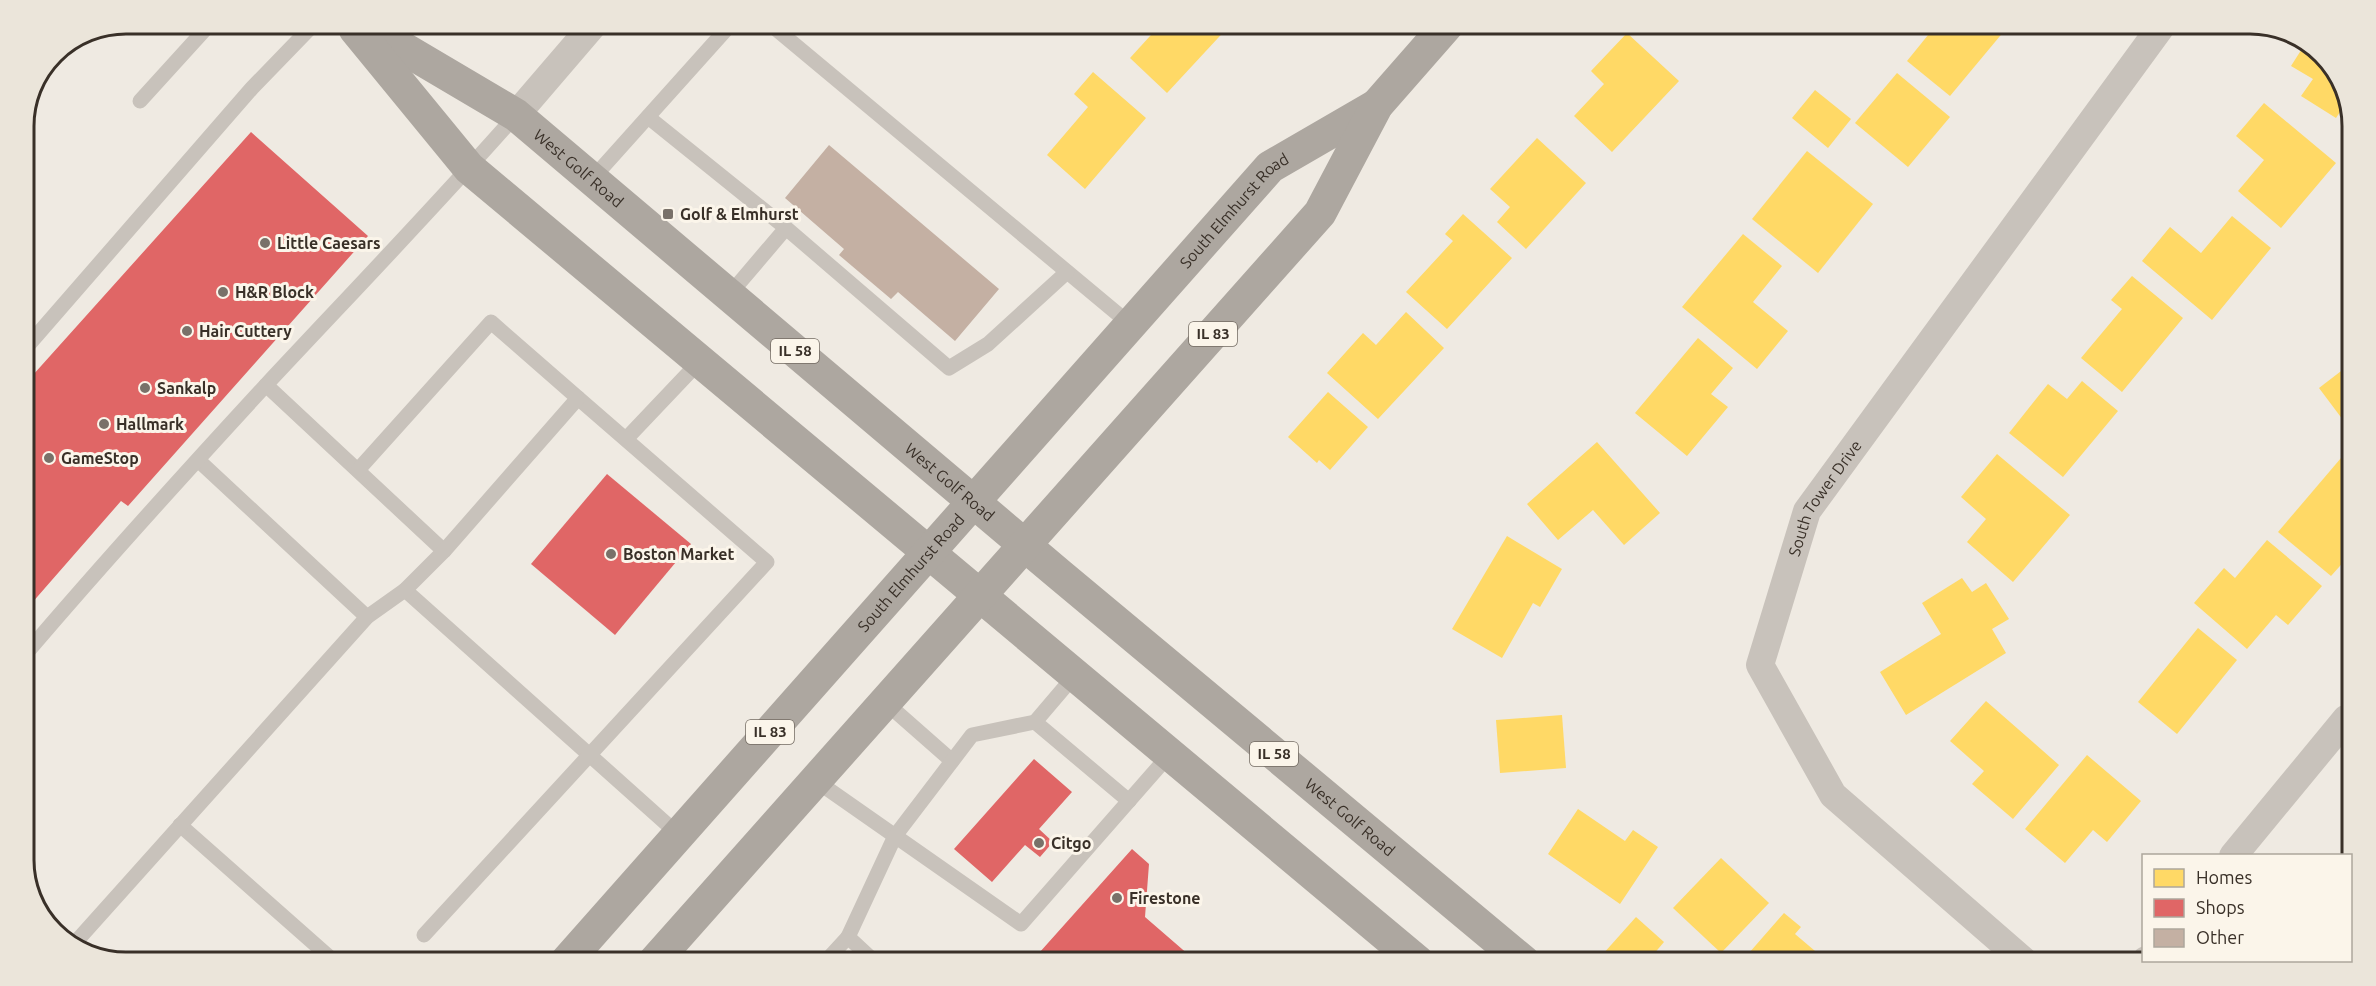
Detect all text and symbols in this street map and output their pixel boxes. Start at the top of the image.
street label: West Golf Road [530,125,627,211]
street label: South Elmhurst Road [1176,149,1292,271]
place label: Golf & Elmhurst [680,205,799,223]
marker: Golf & Elmhurst [661,207,675,221]
place label: Little Caesars [277,234,381,252]
marker: Little Caesars [258,236,272,250]
place label: H&R Block [235,283,314,301]
marker: H&R Block [216,285,230,299]
place label: Hair Cuttery [199,322,292,340]
road number: IL 83 [1189,322,1237,346]
marker: Hair Cuttery [180,324,194,338]
road number: IL 58 [771,339,819,363]
place label: Sankalp [157,379,216,397]
marker: Sankalp [138,381,152,395]
place label: Hallmark [116,415,184,433]
marker: Hallmark [97,417,111,431]
street label: South Tower Drive [1785,437,1865,558]
street label: West Golf Road [902,439,998,525]
place label: GameStop [61,449,139,467]
marker: GameStop [42,451,56,465]
street label: South Elmhurst Road [854,510,968,635]
place label: Boston Market [623,545,734,563]
marker: Boston Market [604,547,618,561]
road number: IL 83 [746,720,794,744]
road number: IL 58 [1250,742,1298,766]
street label: West Golf Road [1302,774,1399,859]
place label: Citgo [1051,834,1091,852]
marker: Citgo [1032,836,1046,850]
legend [2142,854,2352,962]
text: Homes [2196,867,2253,887]
place label: Firestone [1129,889,1201,907]
marker: Firestone [1110,891,1124,905]
text: Shops [2196,897,2245,917]
text: Other [2196,927,2244,947]

